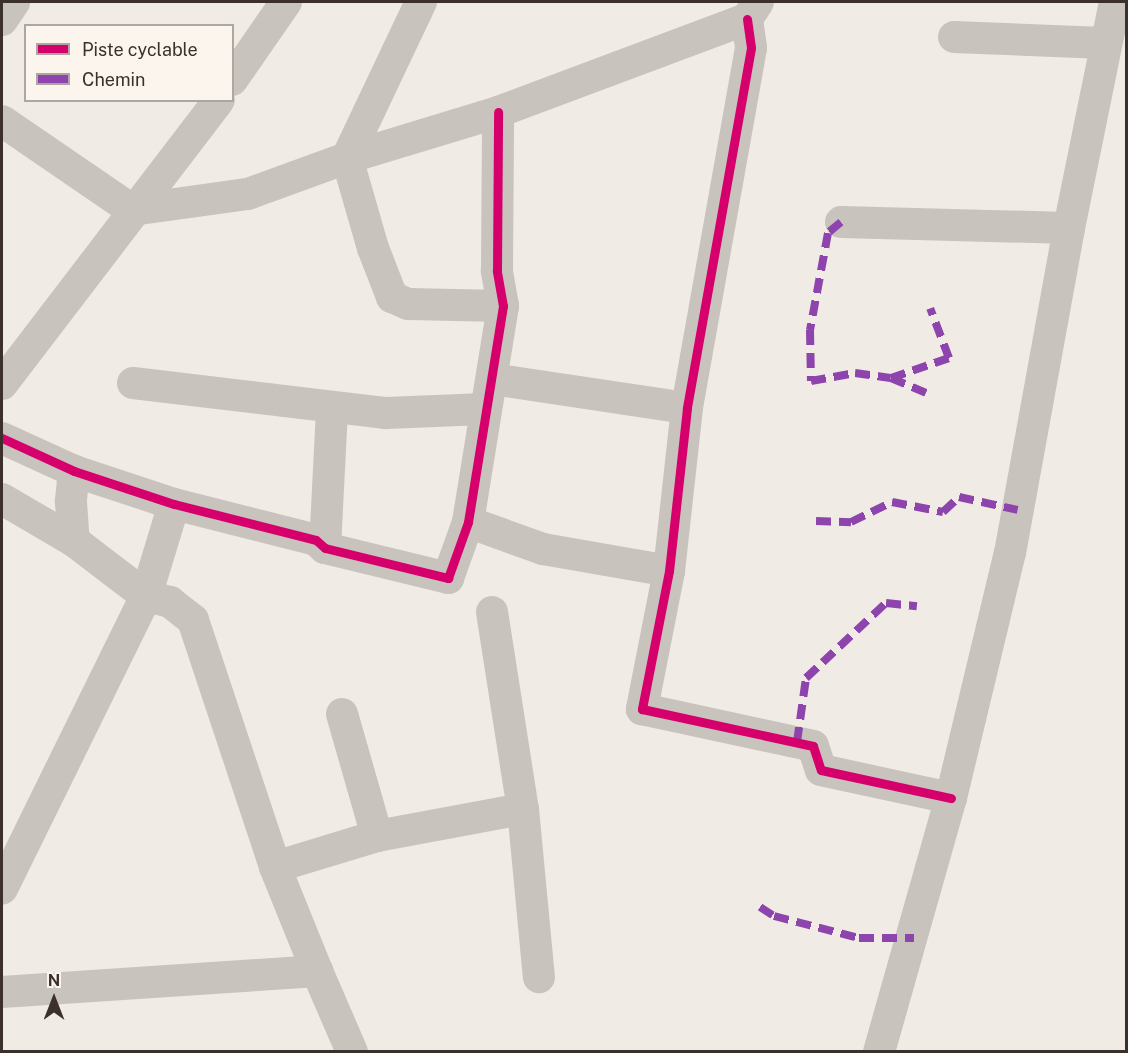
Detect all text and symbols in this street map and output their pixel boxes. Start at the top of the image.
legend [24,24,234,102]
text: Piste cyclable [82,39,198,60]
text: Chemin [82,69,146,90]
north arrow [24,969,84,1029]
text: N [48,971,60,990]

